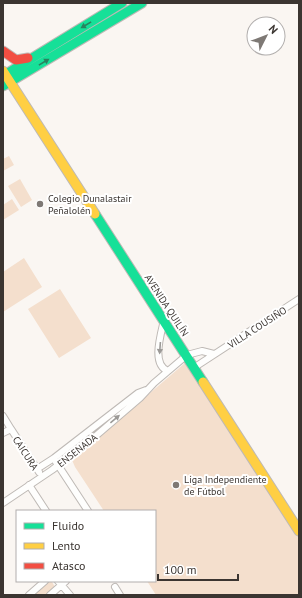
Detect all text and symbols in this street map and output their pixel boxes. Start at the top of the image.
north arrow [246,16,286,56]
one-way arrow [80,22,92,29]
text: N [266,22,281,37]
one-way arrow [38,58,50,65]
place label: Colegio Dunalastair Peñalolén [48,192,132,217]
marker: Colegio Dunalastair Peñalolén [35,199,45,209]
street label: AVENIDA QUILÍN [142,272,192,339]
street label: VILLA COUSIÑO [225,303,289,352]
one-way arrow [156,342,163,354]
one-way arrow [110,415,121,424]
street label: ENSENADA [55,431,100,470]
street label: CAICURA [10,434,41,473]
place label: Liga Independiente de Fútbol [184,473,267,498]
marker: Liga Independiente de Fútbol [171,480,181,490]
legend [16,510,156,582]
text: Fluido [52,518,84,533]
text: Lento [52,538,81,553]
scale bar [158,556,238,582]
text: Atasco [52,558,85,573]
text: 100 m [164,562,197,577]

